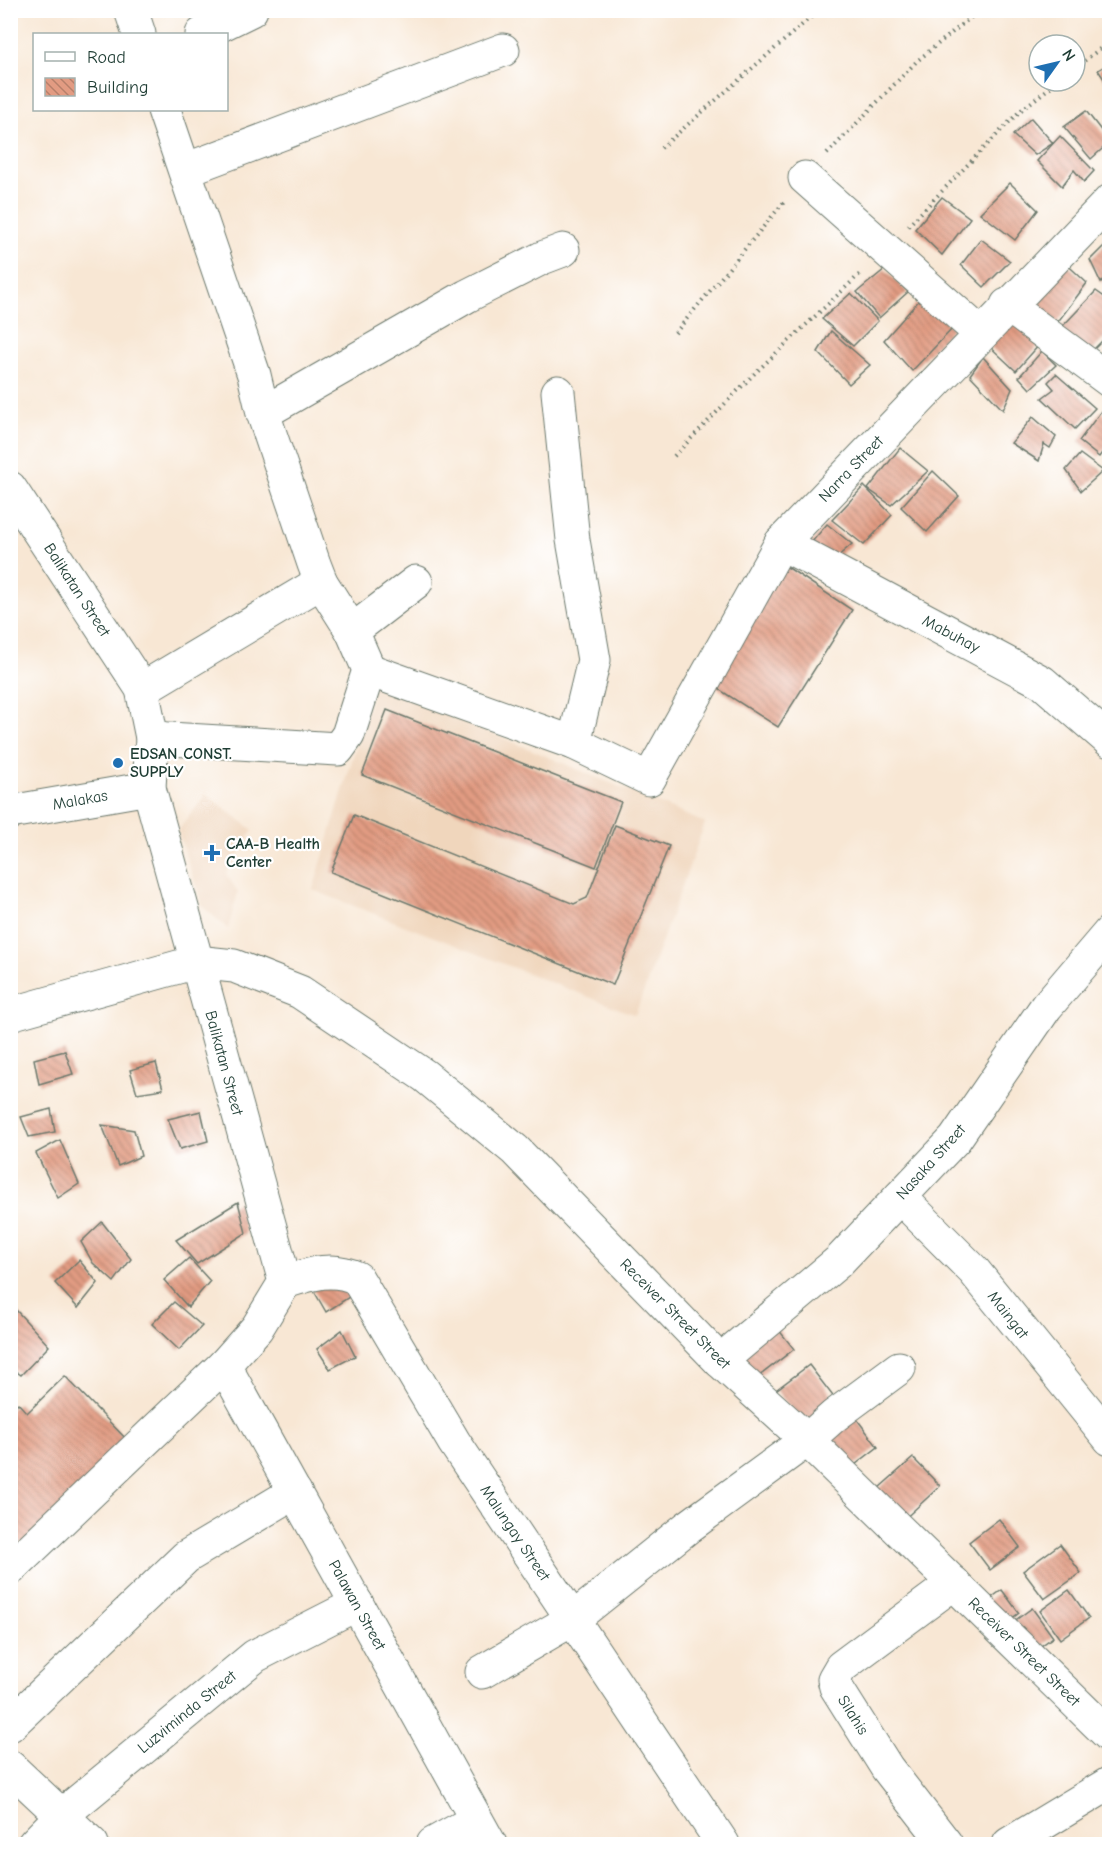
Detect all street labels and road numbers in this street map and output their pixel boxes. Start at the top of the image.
street label: Narra Street [815,432,887,506]
street label: Balikatan Street [40,540,114,640]
street label: Mabuhay [919,611,984,657]
street label: Malakas [51,786,109,814]
street label: Balikatan Street [201,1009,247,1118]
street label: Nasaka Street [893,1120,970,1203]
street label: Receiver Street Street [616,1255,734,1373]
street label: Maingat [984,1288,1032,1343]
street label: Malungay Street [476,1482,554,1585]
street label: Palawan Street [325,1557,389,1654]
street label: Receiver Street Street [964,1594,1084,1710]
street label: Luzviminda Street [134,1667,240,1757]
street label: Silahis [834,1692,872,1738]

